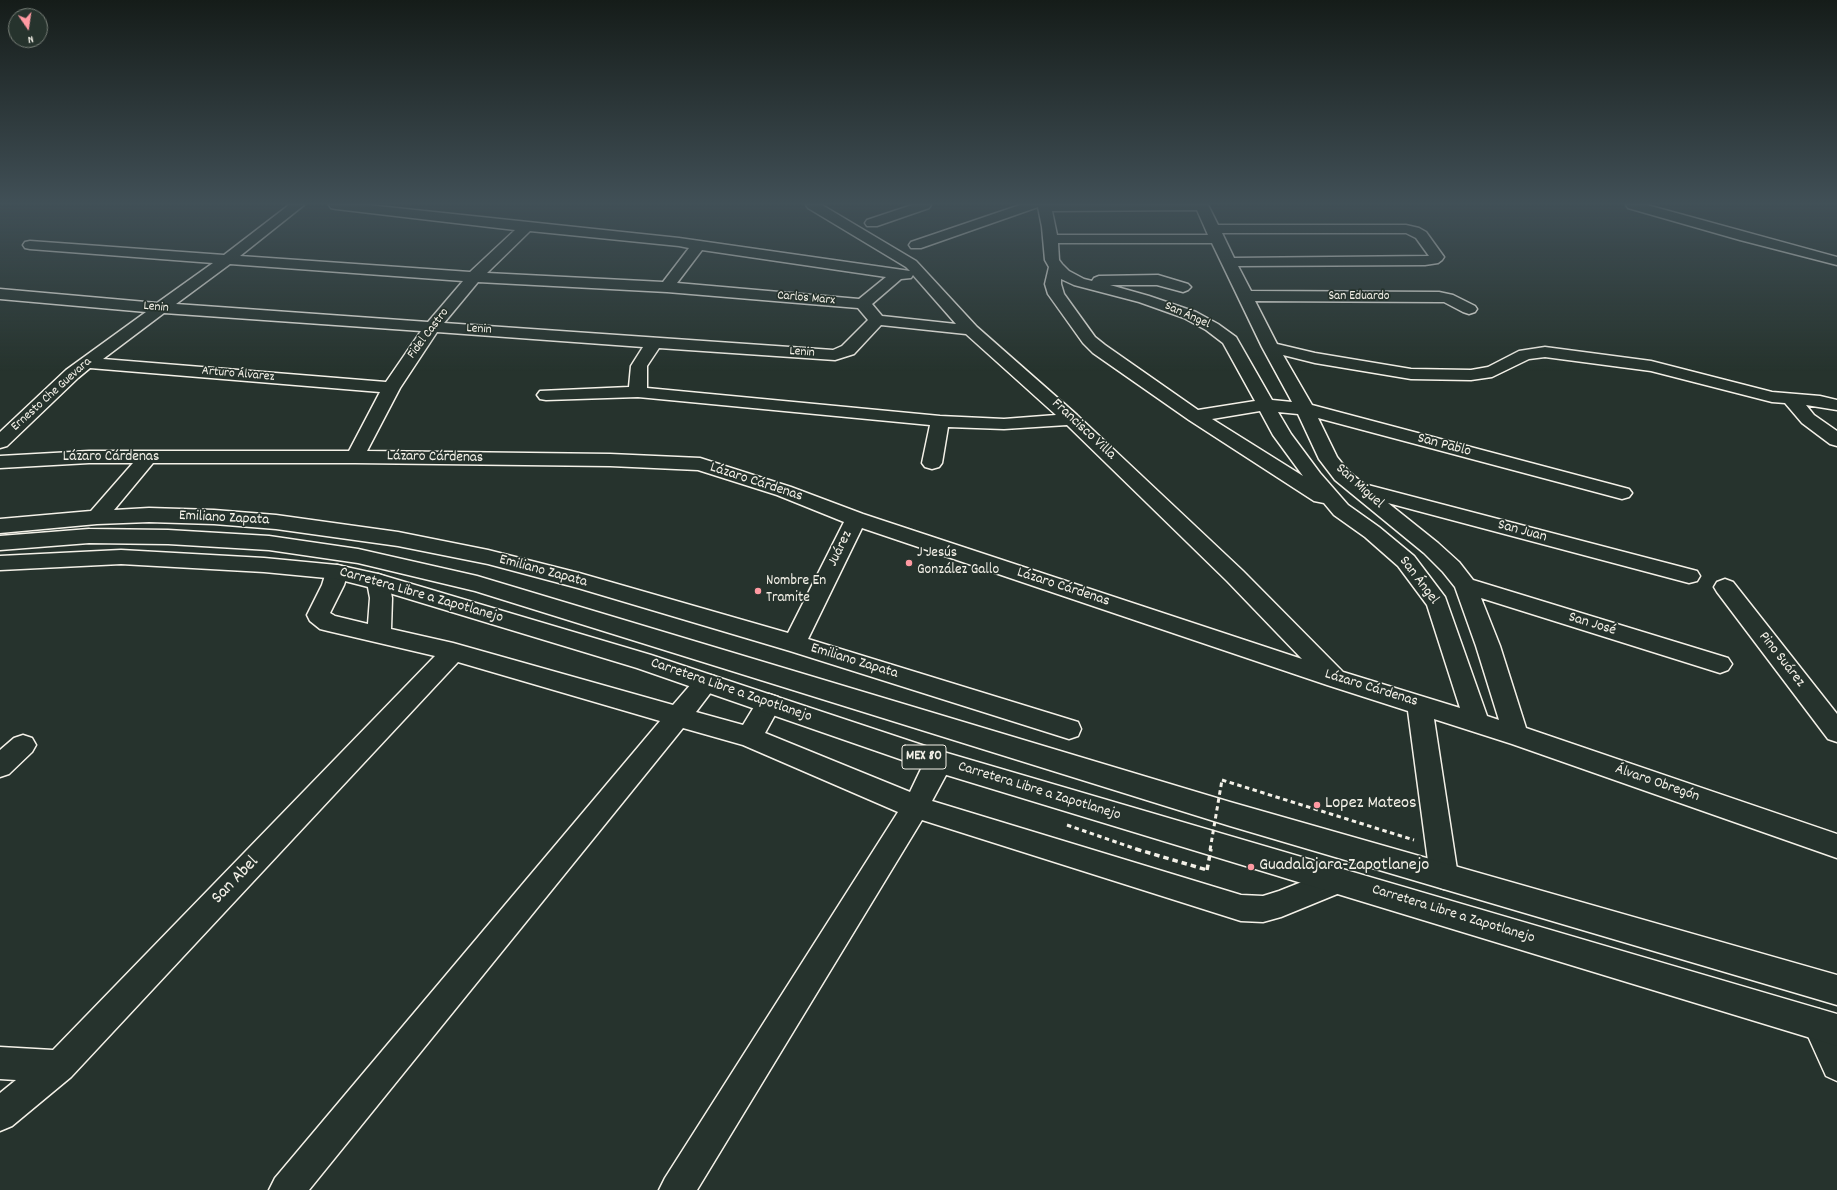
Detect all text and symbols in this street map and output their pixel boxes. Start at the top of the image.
north arrow [8,8,48,48]
text: N [26,30,35,47]
street label: Carlos Marx [776,289,836,309]
street label: San Eduardo [1328,289,1390,305]
street label: Lenin [143,299,169,317]
street label: San Ángel [1162,299,1212,333]
street label: Fidel Castro [405,306,453,362]
street label: Lenin [466,322,492,338]
street label: Lenin [789,344,815,362]
street label: Ernesto Che Guevara [9,355,95,435]
street label: Arturo Álvarez [201,364,275,386]
street label: Francisco Villa [1047,396,1119,464]
street label: San Pablo [1415,430,1473,462]
street label: Lázaro Cárdenas [387,448,483,468]
street label: Lázaro Cárdenas [63,449,159,467]
street label: Lázaro Cárdenas [707,460,805,506]
street label: San Miguel [1331,461,1387,513]
street label: Emiliano Zapata [178,508,270,530]
street label: San Juan [1496,517,1548,547]
street label: Juárez [825,528,857,570]
place label: J Jesús González Gallo [917,545,999,580]
street label: Emiliano Zapata [497,552,589,592]
street label: San Ángel [1394,553,1442,609]
marker: J Jesús González Gallo [904,558,914,568]
street label: Carretera Libre a Zapotlanejo [337,564,505,628]
street label: Lázaro Cárdenas [1014,565,1112,611]
place label: Nombre En Tramite [766,573,826,608]
marker: Nombre En Tramite [753,586,763,596]
street label: San José [1566,609,1618,641]
street label: Pino Suárez [1754,629,1808,691]
street label: Emiliano Zapata [808,640,900,684]
street label: Carretera Libre a Zapotlanejo [648,655,814,727]
street label: Lázaro Cárdenas [1322,666,1420,712]
road number: MEX 80 [902,745,946,769]
street label: Carretera Libre a Zapotlanejo [955,759,1123,825]
street label: Álvaro Obregón [1613,761,1701,807]
place label: Lopez Mateos [1325,794,1417,816]
marker: Lopez Mateos [1312,800,1322,810]
street label: San Abel [208,852,264,910]
place label: Guadalajara-Zapotlanejo [1259,856,1429,878]
marker: Guadalajara-Zapotlanejo [1246,862,1256,872]
street label: Carretera Libre a Zapotlanejo [1369,882,1537,948]

